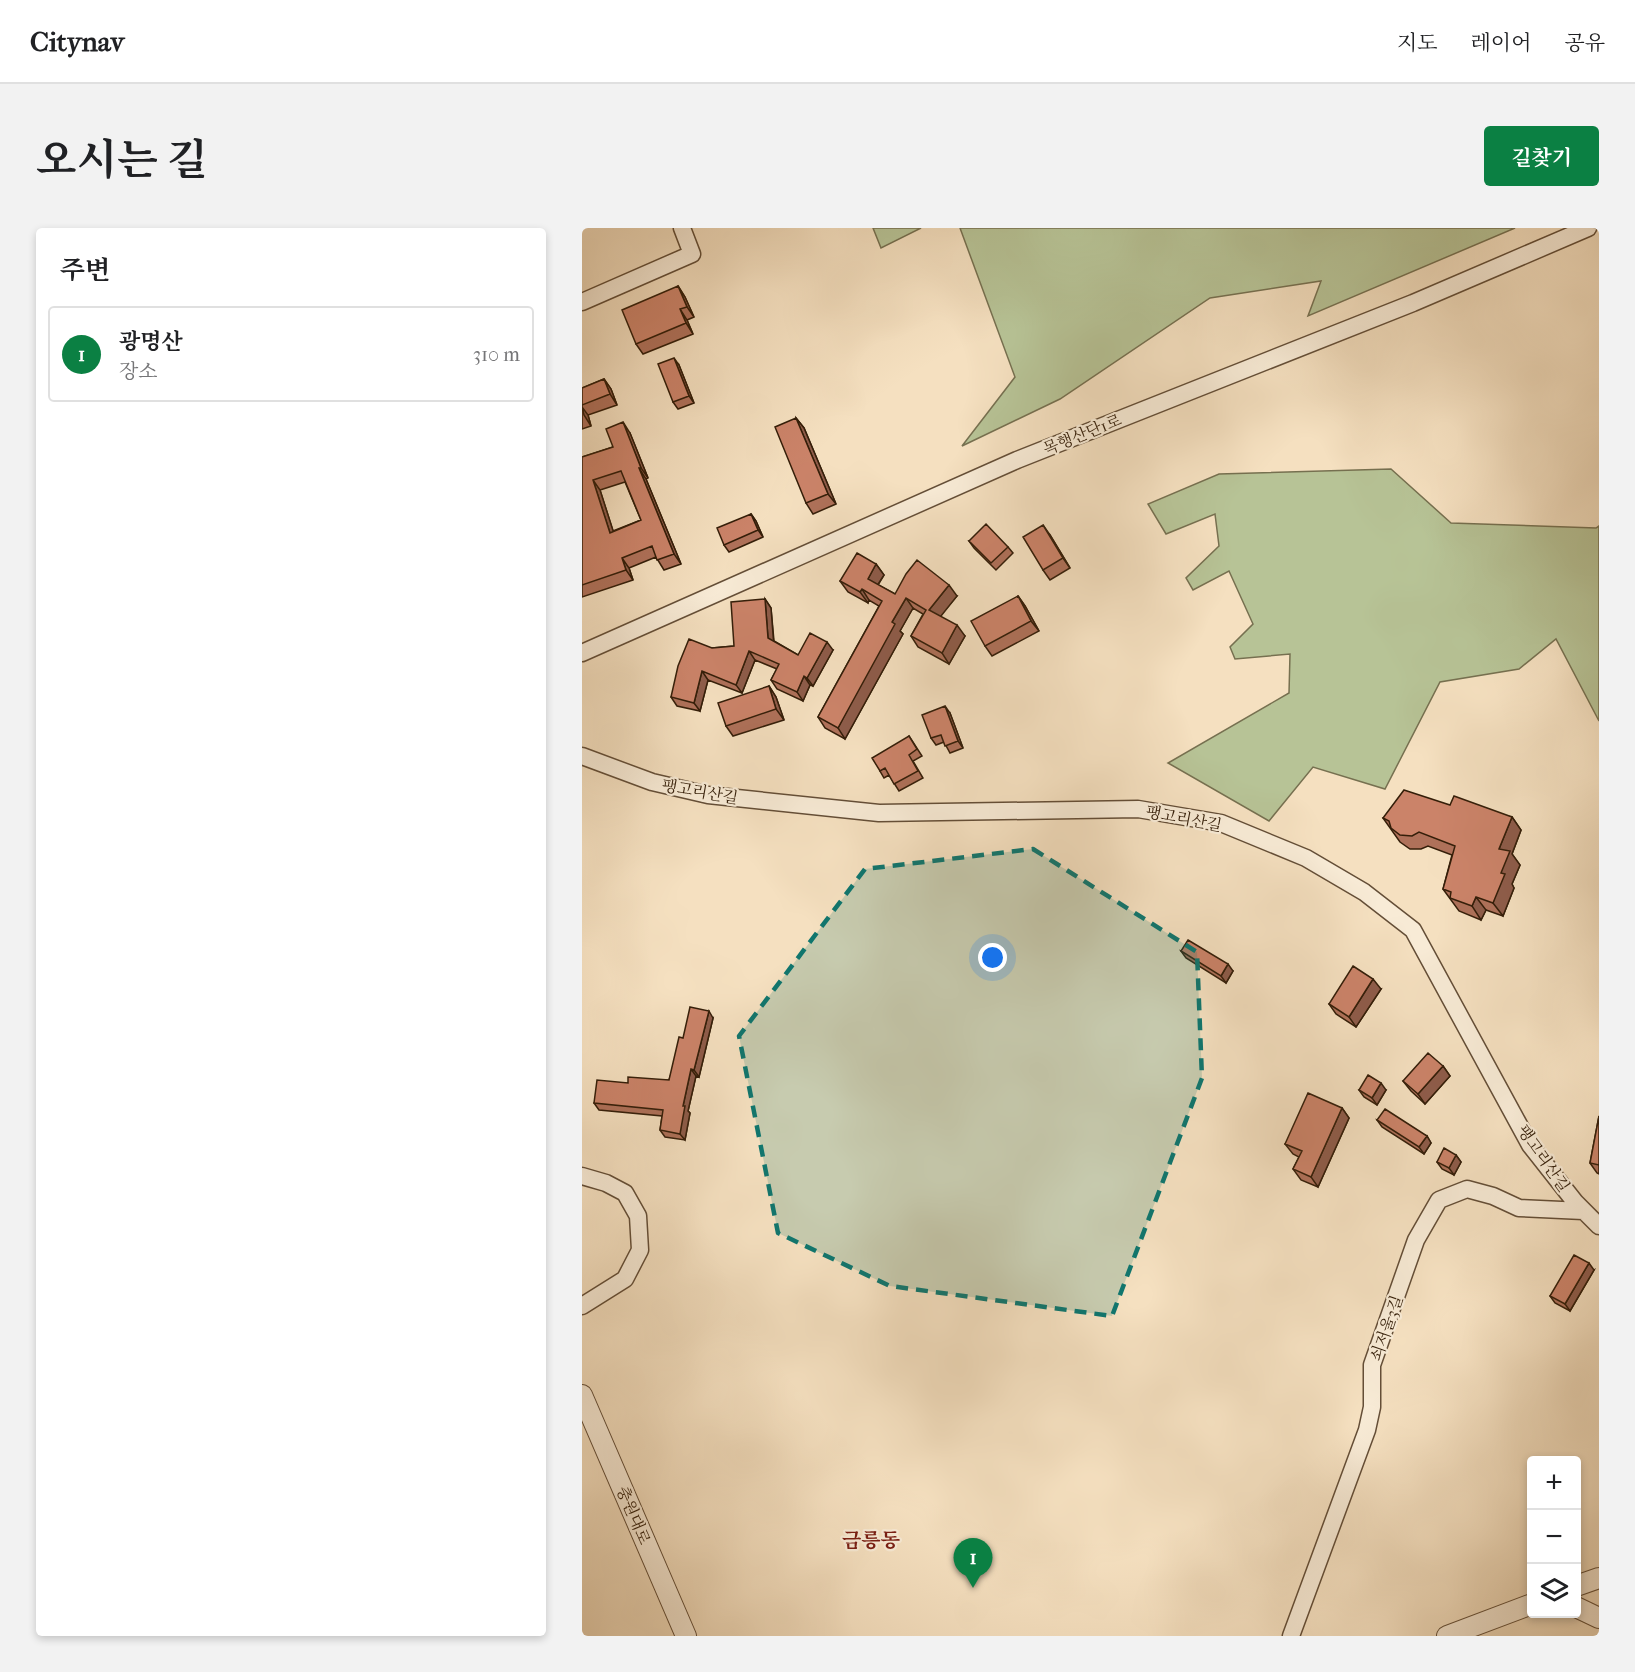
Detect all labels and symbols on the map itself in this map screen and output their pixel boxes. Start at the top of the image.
street label: 목행산단1로 [1040,410,1125,459]
street label: 팽고리산길 [660,775,740,808]
street label: 팽고리산길 [1144,802,1224,835]
your location [978,943,1007,972]
street label: 팽고리산길 [1514,1121,1574,1195]
street label: 쇠저울3길 [1366,1293,1407,1364]
street label: 충원대로 [613,1483,655,1548]
district label: 금릉동 [842,1529,901,1552]
pin: 1 [954,1538,992,1588]

